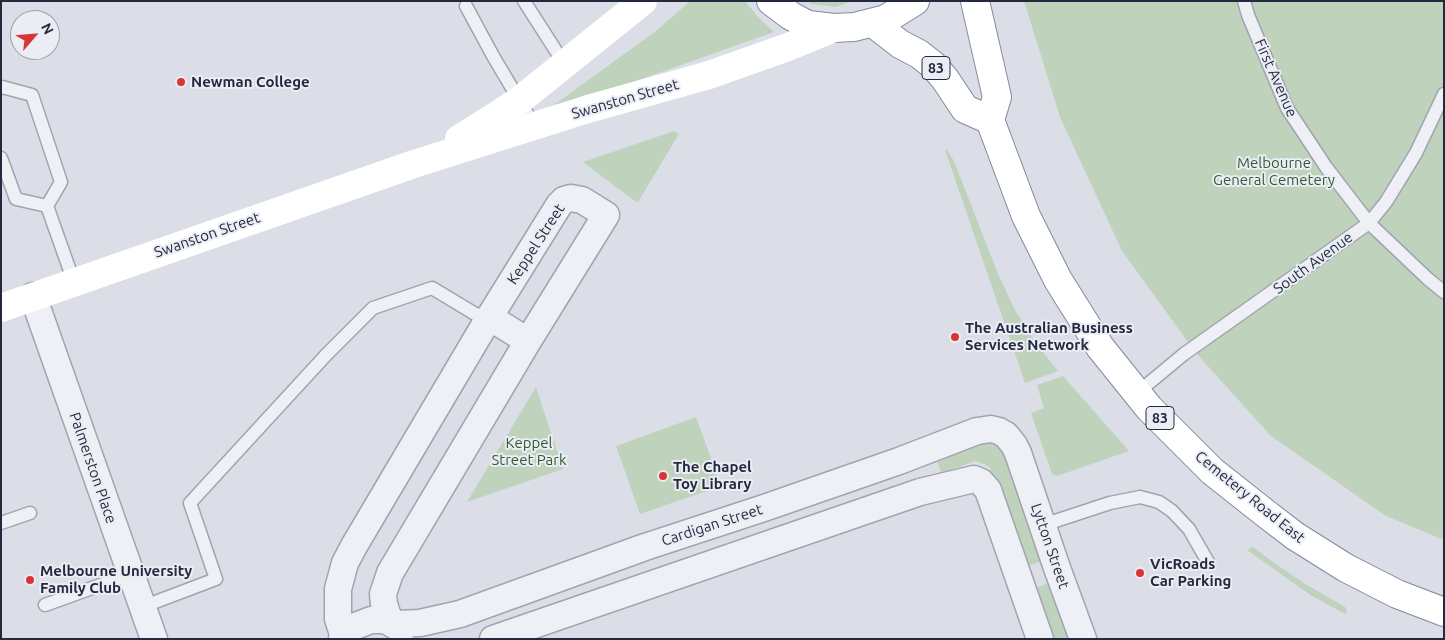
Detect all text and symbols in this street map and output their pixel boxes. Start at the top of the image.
north arrow [10,10,60,60]
text: N [38,20,57,37]
street label: First Avenue [1251,36,1301,120]
road number: 83 [922,56,950,80]
place label: Newman College [191,73,310,91]
street label: Swanston Street [569,75,681,123]
marker: Newman College [175,76,187,88]
park label: Melbourne General Cemetery [1213,154,1335,189]
street label: Keppel Street [503,200,569,288]
street label: Swanston Street [152,208,262,262]
street label: South Avenue [1270,228,1356,298]
place label: The Australian Business Services Network [965,319,1133,354]
marker: The Australian Business Services Network [949,331,961,343]
road number: 83 [1146,406,1174,429]
street label: Palmerston Place [66,410,120,526]
park label: Keppel Street Park [491,434,567,469]
street label: Cemetery Road East [1191,447,1309,547]
place label: The Chapel Toy Library [673,458,752,493]
marker: The Chapel Toy Library [657,470,669,482]
street label: Cardigan Street [659,500,765,550]
street label: Lytton Street [1027,501,1073,591]
place label: VicRoads Car Parking [1150,555,1231,590]
place label: Melbourne University Family Club [40,562,192,597]
marker: VicRoads Car Parking [1134,567,1146,579]
marker: Melbourne University Family Club [24,574,36,586]

